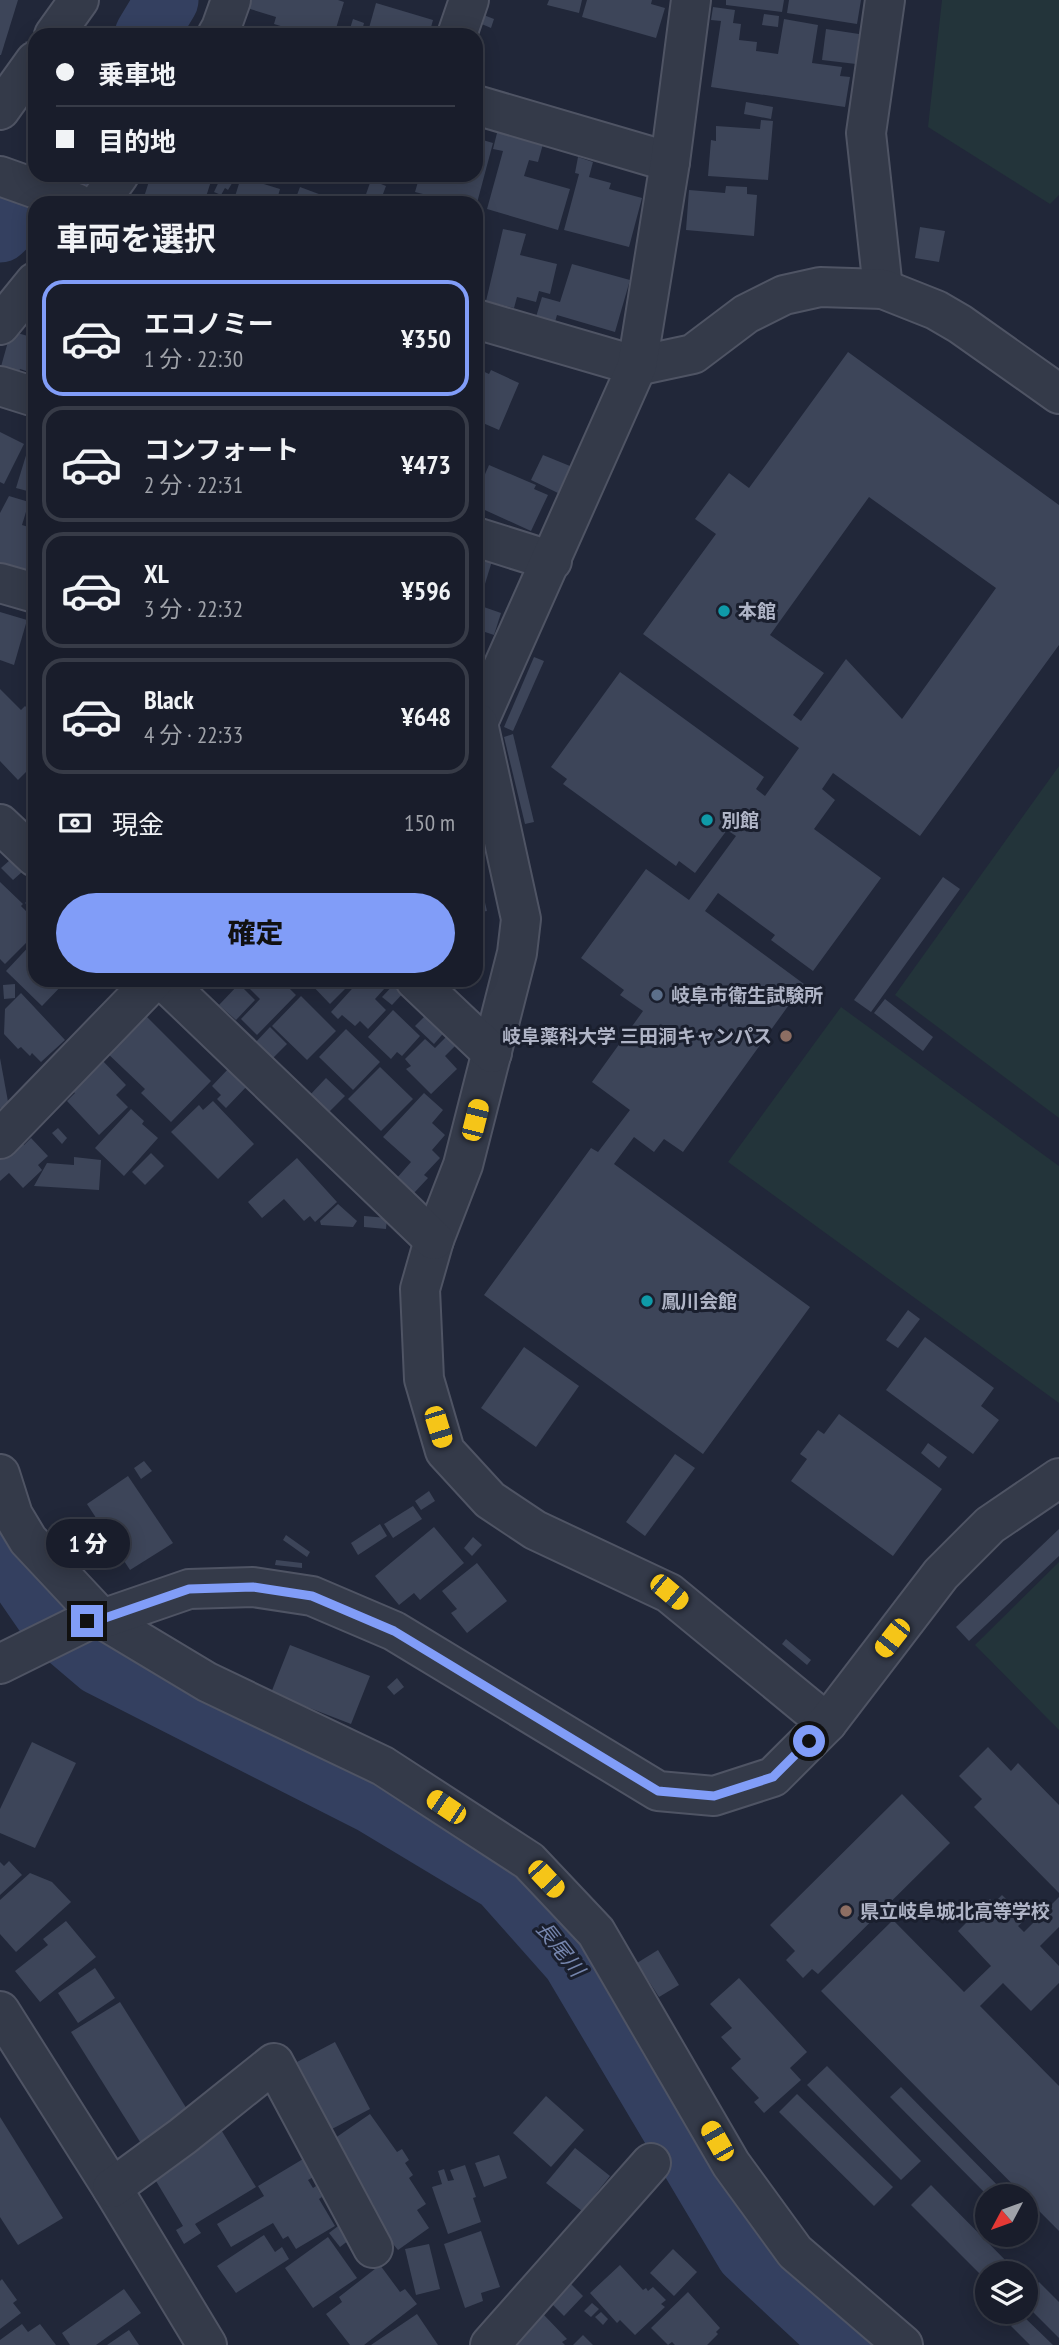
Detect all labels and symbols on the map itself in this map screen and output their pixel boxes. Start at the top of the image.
place label: 本館 [738,599,776,623]
marker: 本館 [716,603,732,619]
place label: 別館 [721,808,759,832]
marker: 別館 [699,812,715,828]
place label: 岐阜市衛生試験所 [671,983,823,1007]
marker: 岐阜市衛生試験所 [649,987,665,1003]
place label: 岐阜薬科大学 三田洞キャンパス [502,1024,772,1048]
marker: 岐阜薬科大学 三田洞キャンパス [778,1028,794,1044]
car [460,1097,491,1143]
place label: 鳳川会館 [661,1289,737,1313]
marker: 鳳川会館 [639,1293,655,1309]
car [422,1404,455,1450]
callout: 1 分 [45,1520,129,1568]
car [647,1570,692,1614]
route end [71,1605,103,1637]
car [871,1615,914,1661]
route start [793,1725,825,1757]
car [423,1787,470,1827]
car [524,1856,569,1902]
place label: 県立岐阜城北高等学校 [860,1899,1050,1923]
marker: 県立岐阜城北高等学校 [838,1903,854,1919]
water label: 長尾川 [530,1916,592,1983]
car [698,2118,737,2164]
north arrow [975,2184,1038,2247]

